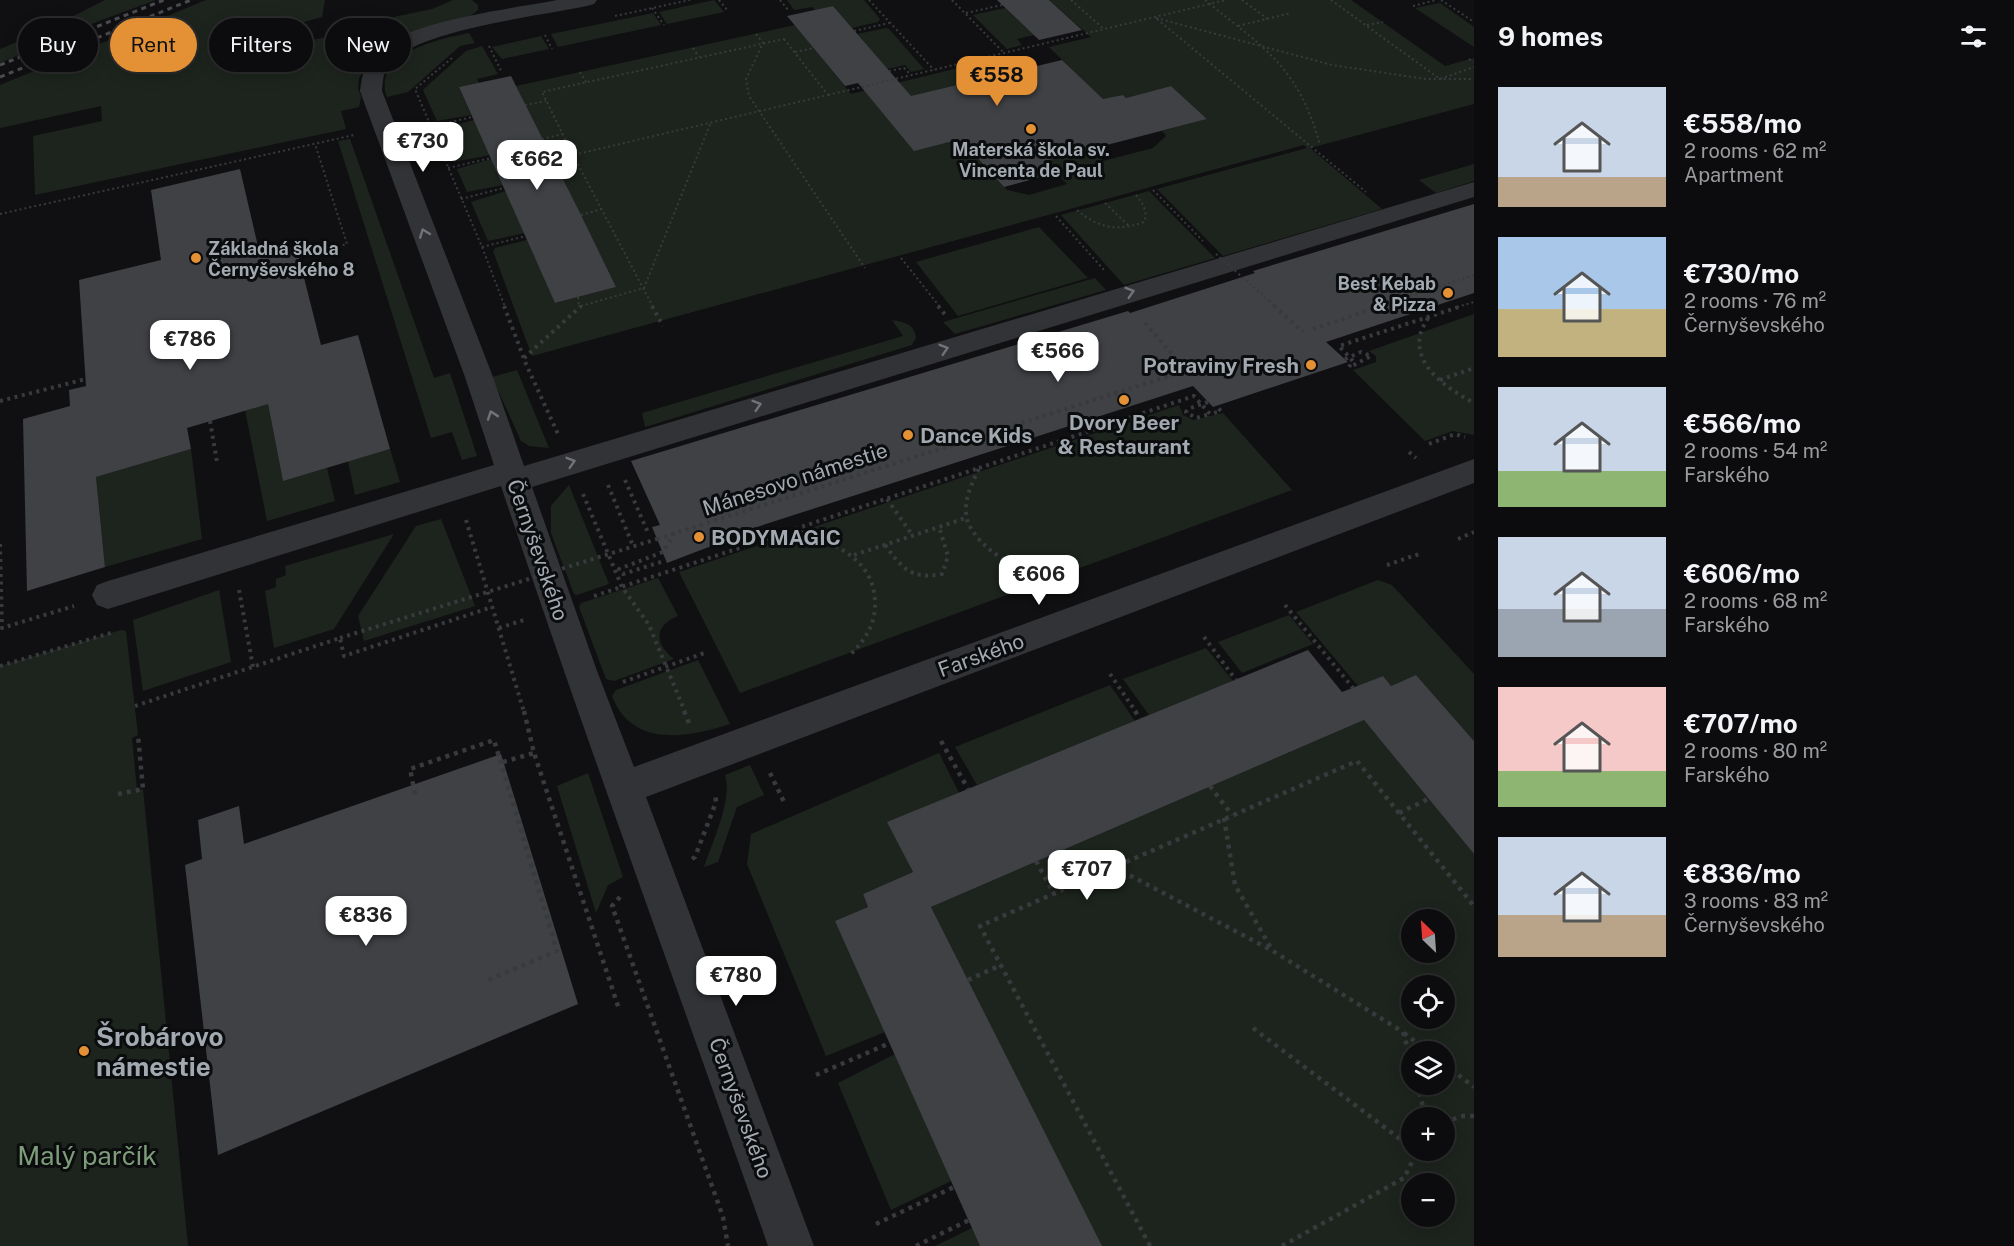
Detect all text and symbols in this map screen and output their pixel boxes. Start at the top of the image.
chip: Buy [18,18,98,72]
chip: Rent [110,18,197,72]
chip: Filters [209,18,313,72]
chip: New [325,18,411,72]
icon: filters [1957,20,1990,53]
text: 9 homes [1498,21,1603,52]
pin: €558 [961,56,1033,107]
text: €558 [970,63,1024,87]
text: €558/mo [1684,108,1802,139]
icon: home [1546,111,1618,183]
pin: €730 [387,122,459,173]
marker: Materská škola sv. Vincenta de Paul [1024,122,1038,136]
text: €730 [397,129,449,153]
place label: Materská škola sv. Vincenta de Paul [952,139,1110,181]
text: 2 rooms · 62 m² [1684,139,1826,163]
pin: €662 [501,140,573,191]
text: €662 [511,147,563,171]
text: Apartment [1684,163,1784,187]
one-way arrow [419,228,431,239]
place label: Základná škola Černyševského 8 [208,238,355,280]
marker: Základná škola Černyševského 8 [189,251,203,265]
text: €730/mo [1684,258,1799,289]
icon: home [1546,261,1618,333]
place label: Best Kebab & Pizza [1337,273,1436,315]
marker: Best Kebab & Pizza [1441,286,1455,300]
one-way arrow [1124,287,1135,299]
text: 2 rooms · 76 m² [1684,289,1826,313]
text: Černyševského [1684,313,1825,337]
pin: €786 [154,320,226,371]
text: €786 [164,327,216,351]
pin: €566 [1022,332,1094,383]
text: €566 [1032,339,1084,363]
one-way arrow [938,344,949,356]
place label: Potraviny Fresh [1143,353,1299,378]
marker: Potraviny Fresh [1304,358,1318,372]
marker: Dvory Beer & Restaurant [1117,393,1131,407]
one-way arrow [751,400,762,412]
text: €566/mo [1684,408,1801,439]
place label: Dvory Beer & Restaurant [1058,410,1190,459]
one-way arrow [487,411,500,421]
icon: home [1546,411,1618,483]
place label: Dance Kids [920,423,1032,448]
marker: Dance Kids [901,428,915,442]
street label: Mánesovo námestie [699,437,891,521]
text: 2 rooms · 54 m² [1684,439,1827,463]
one-way arrow [565,457,576,469]
text: Farského [1684,463,1770,487]
street label: Černyševského [502,476,574,624]
place label: BODYMAGIC [711,525,841,550]
marker: BODYMAGIC [692,530,706,544]
pin: €606 [1003,555,1075,606]
text: €606/mo [1684,558,1800,589]
icon: home [1546,561,1618,633]
text: €606 [1013,562,1065,586]
text: 2 rooms · 68 m² [1684,589,1827,613]
text: Farského [1684,613,1770,637]
street label: Farského [935,628,1027,682]
text: €707/mo [1684,708,1798,739]
icon: home [1546,711,1618,783]
text: 2 rooms · 80 m² [1684,739,1827,763]
text: Farského [1684,763,1770,787]
pin: €707 [1051,850,1123,901]
text: €707 [1062,857,1112,881]
text: €836/mo [1684,858,1801,889]
icon: home [1546,861,1618,933]
text: 3 rooms · 83 m² [1684,889,1828,913]
pin: €836 [330,896,402,947]
text: €836 [340,903,392,927]
north arrow [1401,909,1455,963]
map controls [1401,909,1455,1227]
text: Černyševského [1684,913,1825,937]
pin: €780 [700,956,772,1007]
text: €780 [710,963,762,987]
button: locate [1401,975,1455,1029]
place label: Šrobárovo námestie [96,1021,223,1082]
street label: Černyševského [704,1034,778,1182]
button: layers [1401,1041,1455,1095]
marker: Šrobárovo námestie [77,1044,91,1058]
button: + [1401,1107,1455,1161]
park label: Malý parčík [17,1140,157,1171]
button: − [1401,1173,1455,1227]

